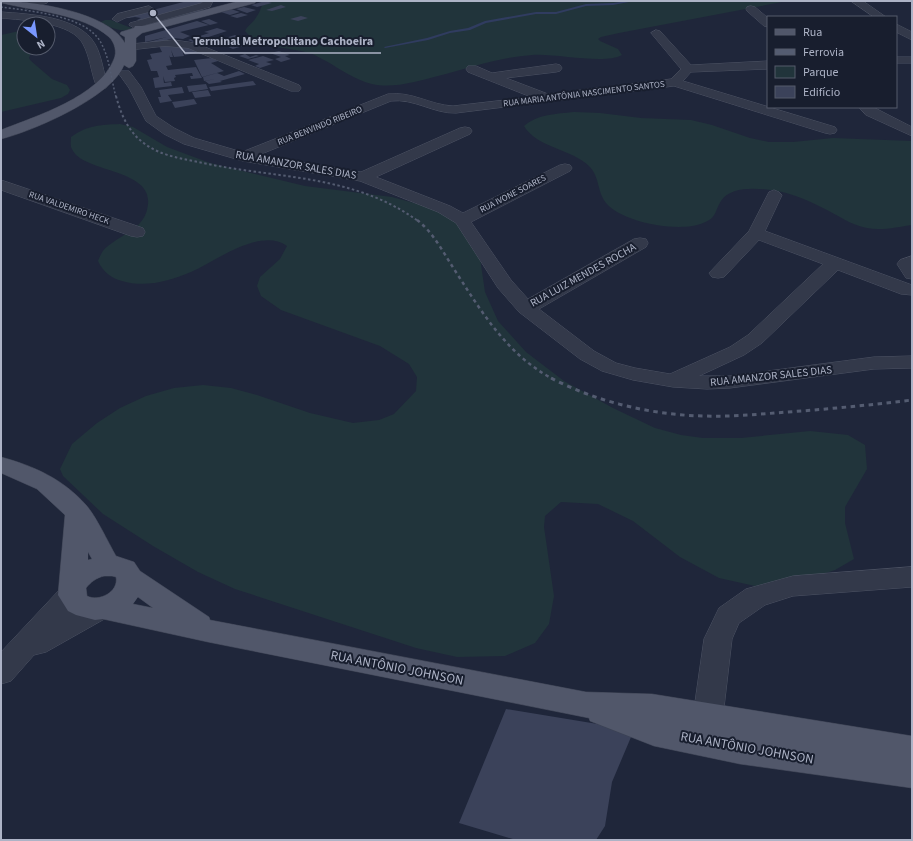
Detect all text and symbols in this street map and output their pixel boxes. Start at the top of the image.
north arrow [16,16,56,56]
legend [767,16,897,108]
text: Rua [803,24,822,41]
callout: Terminal Metropolitano Cachoeira [185,29,381,53]
text: Terminal Metropolitano Cachoeira [193,33,373,50]
text: N [34,36,48,53]
text: Ferrovia [803,44,844,61]
text: Parque [803,64,839,81]
street label: RUA MARIA ANTÔNIA NASCIMENTO SANTOS [502,78,666,110]
text: Edifício [803,84,840,101]
street label: RUA BENVINDO RIBEIRO [276,103,364,149]
street label: RUA AMANZOR SALES DIAS [234,147,358,183]
street label: RUA IVONE SOARES [478,172,549,216]
street label: RUA VALDEMIRO HECK [27,188,112,228]
street label: RUA LUIZ MENDES ROCHA [527,240,639,310]
street label: RUA AMANZOR SALES DIAS [709,362,833,390]
street label: RUA ANTÔNIO JOHNSON [329,646,465,690]
street label: RUA ANTÔNIO JOHNSON [679,727,815,769]

